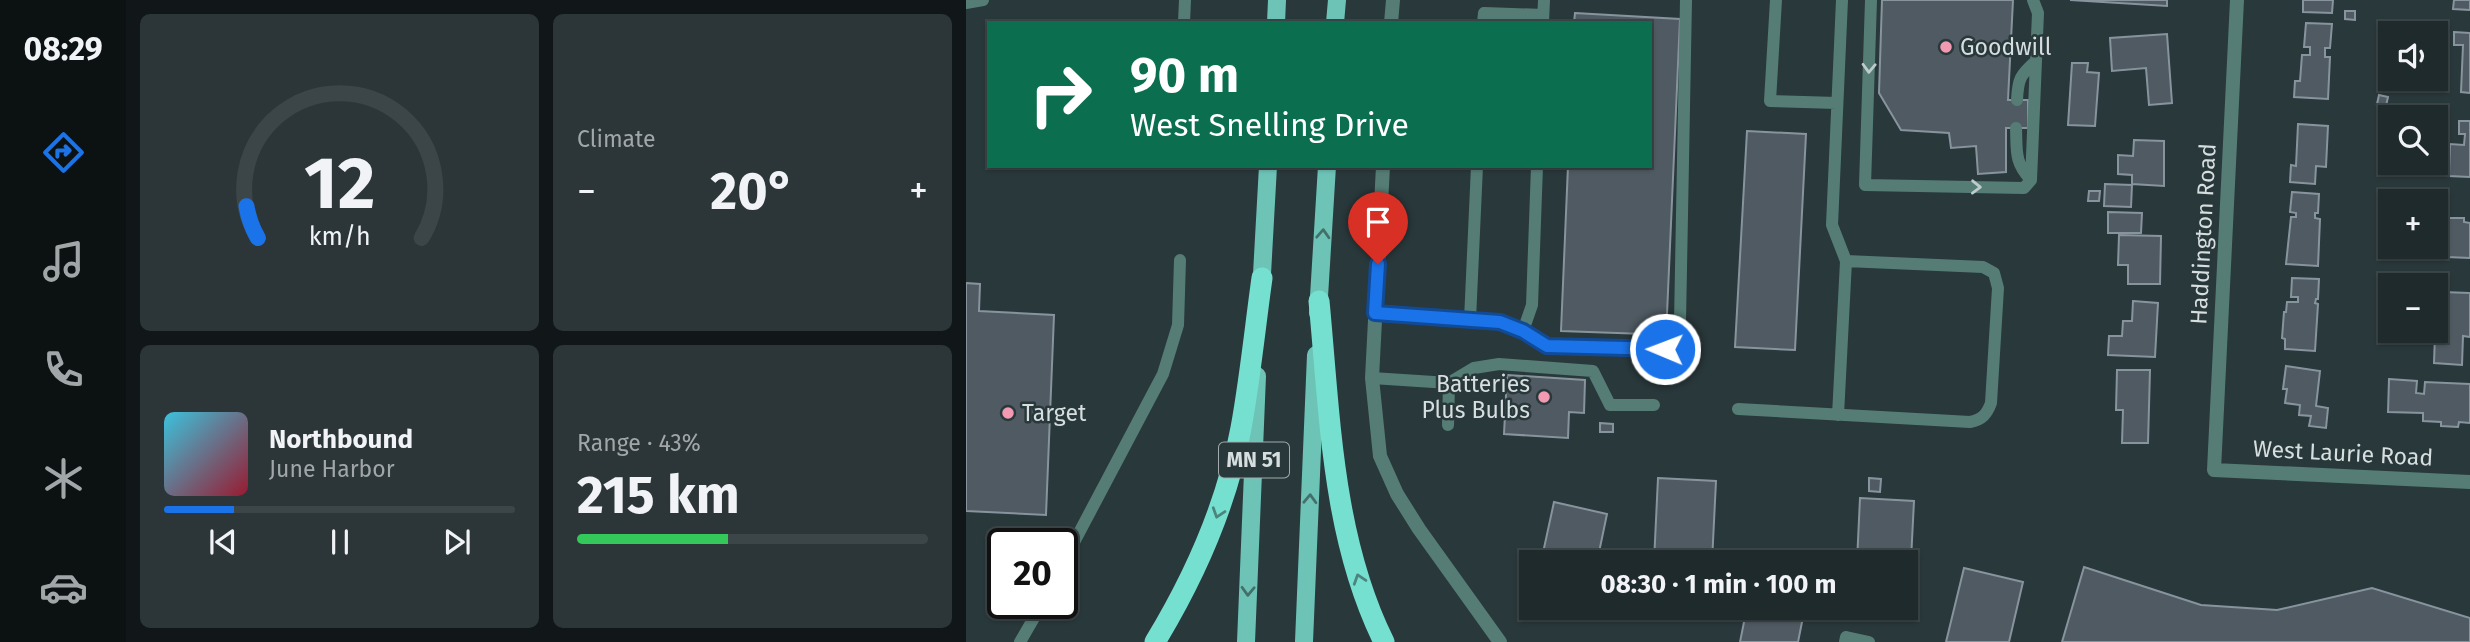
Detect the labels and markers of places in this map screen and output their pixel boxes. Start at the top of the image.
place label: Goodwill [1960,33,2052,61]
marker: Goodwill [1938,39,1954,55]
pin [1348,192,1408,264]
place label: Batteries Plus Bulbs [1421,370,1530,424]
marker: Batteries Plus Bulbs [1536,389,1552,405]
place label: Target [1022,399,1087,427]
marker: Target [1000,405,1016,421]

